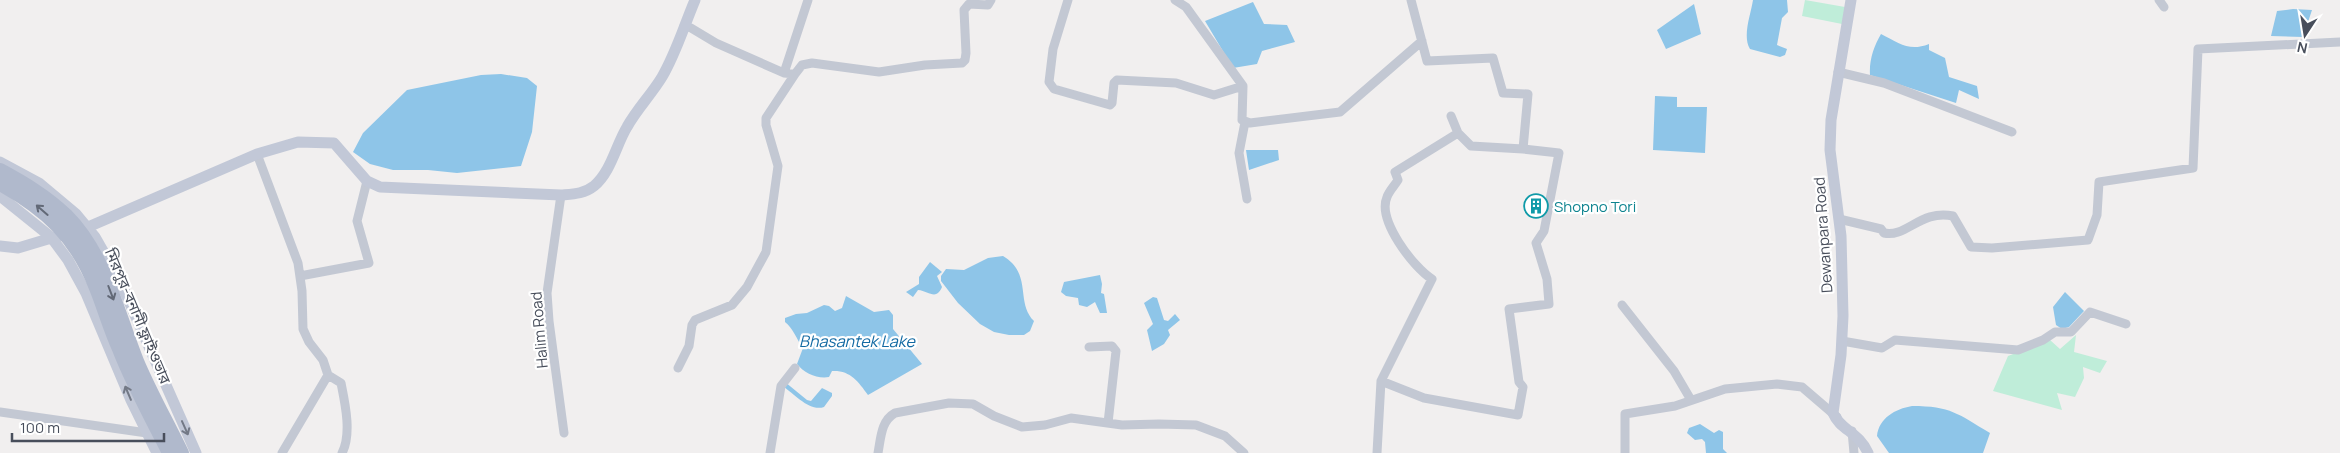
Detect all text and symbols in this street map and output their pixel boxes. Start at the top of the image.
north arrow [2280,10,2330,60]
text: N [2295,38,2309,59]
street label: Dewanpara Road [1808,176,1838,294]
building icon: Shopno Tori [1523,193,1549,219]
place label: Shopno Tori [1554,196,1636,217]
one-way arrow [36,205,49,216]
street label: মিরপুর-বনানী ফ্লাইওভার [100,244,176,388]
one-way arrow [107,285,116,300]
street label: Halim Road [525,291,553,369]
water label: Bhasantek Lake [799,330,917,352]
one-way arrow [123,386,133,401]
scale bar [12,410,165,442]
text: 100 m [20,417,60,438]
one-way arrow [181,420,191,435]

